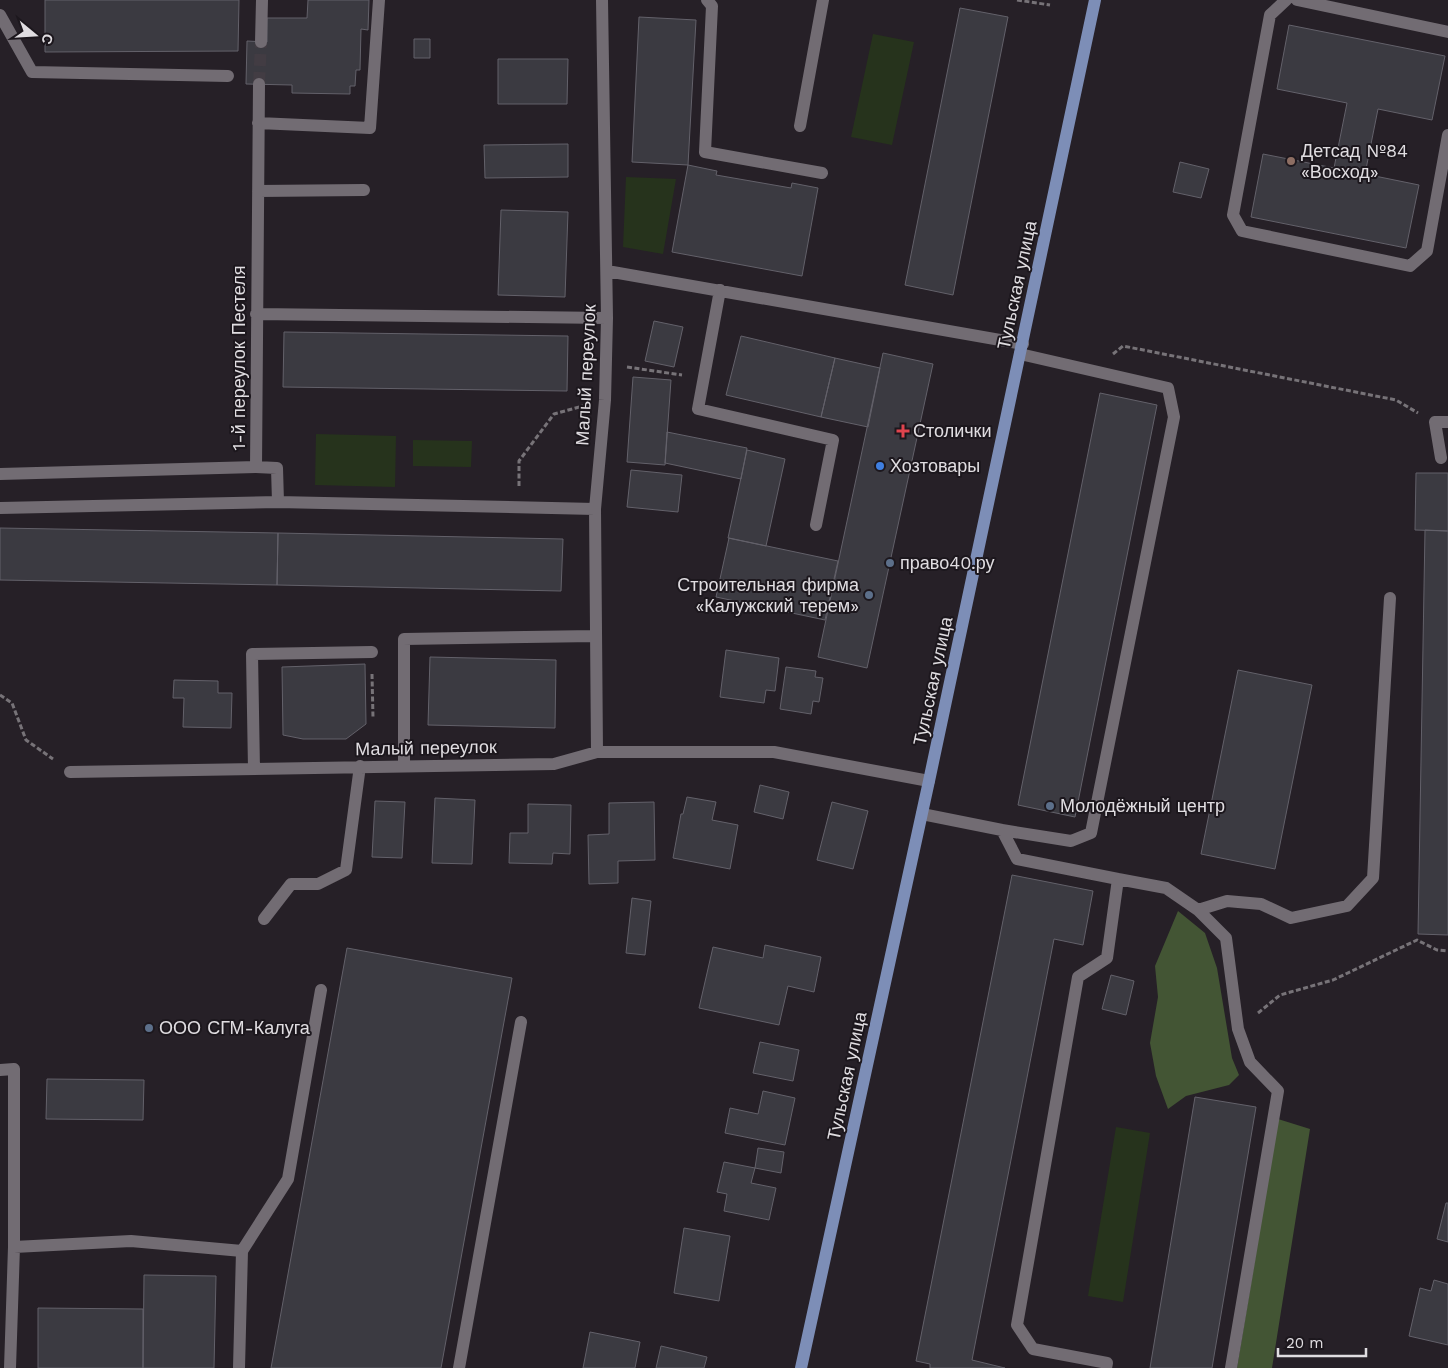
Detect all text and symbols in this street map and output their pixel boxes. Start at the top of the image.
north arrow [10,10,60,60]
text: С [38,32,57,46]
place label: Детсад №84 «Восход» [1301,140,1408,182]
marker: Детсад №84 «Восход» [1285,155,1297,167]
street label: Тульская улица [993,218,1041,351]
street label: 1-й переулок Пестеля [228,266,249,450]
street label: Малый переулок [571,304,600,446]
place label: Столички [913,420,992,441]
marker: Столички [897,425,909,437]
place label: Хозтовары [890,455,980,476]
marker: Хозтовары [874,460,886,472]
place label: право40.ру [900,552,995,573]
marker: право40.ру [884,557,896,569]
place label: Строительная фирма «Калужский терем» [677,574,860,616]
marker: Строительная фирма «Калужский терем» [863,589,875,601]
street label: Тульская улица [909,614,957,747]
street label: Малый переулок [355,736,497,759]
place label: Молодёжный центр [1060,795,1225,816]
marker: Молодёжный центр [1044,800,1056,812]
street label: Тульская улица [823,1009,871,1142]
place label: ООО СГМ-Калуга [159,1017,311,1038]
marker: ООО СГМ-Калуга [143,1022,155,1034]
scale bar [1278,1326,1366,1358]
text: 20 m [1286,1334,1324,1352]

